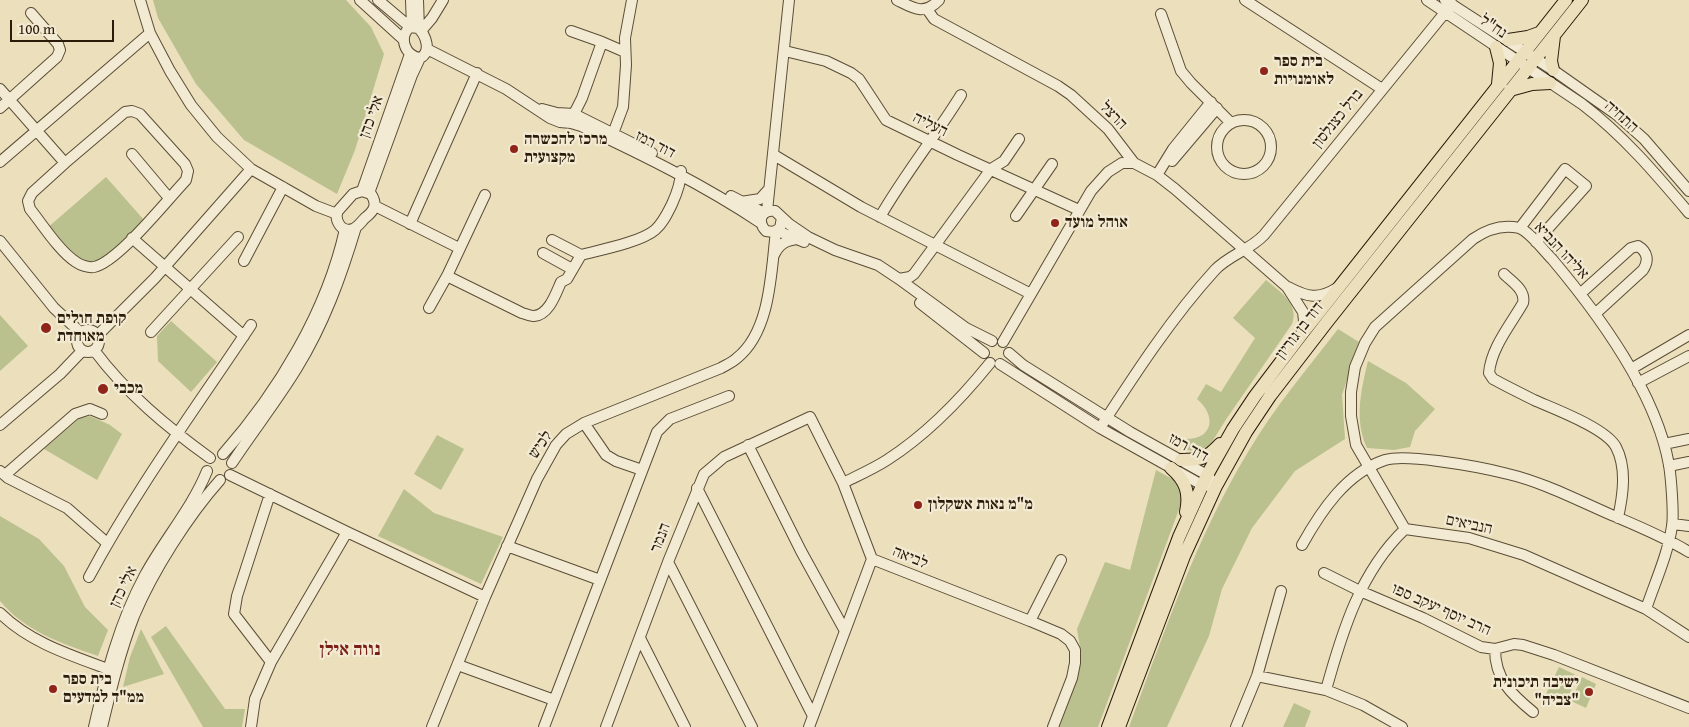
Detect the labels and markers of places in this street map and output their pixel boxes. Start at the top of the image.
place label: בית ספר לאומנויות [1274,52,1334,90]
marker: בית ספר לאומנויות [1258,65,1270,77]
place label: מרכז להכשרה מקצועית [524,130,607,168]
marker: מרכז להכשרה מקצועית [508,143,520,155]
place label: אוהל מועד [1065,213,1128,233]
marker: אוהל מועד [1049,217,1061,229]
place label: קופת חולים מאוחדת [57,309,126,347]
marker: קופת חולים מאוחדת [39,321,53,335]
place label: מכבי [114,379,143,399]
marker: מכבי [96,382,110,396]
place label: מ"מ נאות אשקלון [928,495,1033,515]
marker: מ"מ נאות אשקלון [912,499,924,511]
place label: בית ספר ממ"ד למדעים [63,670,144,708]
place label: ישיבה תיכונית "צביה" [1493,673,1579,711]
marker: בית ספר ממ"ד למדעים [47,683,59,695]
marker: ישיבה תיכונית "צביה" [1583,686,1595,698]

